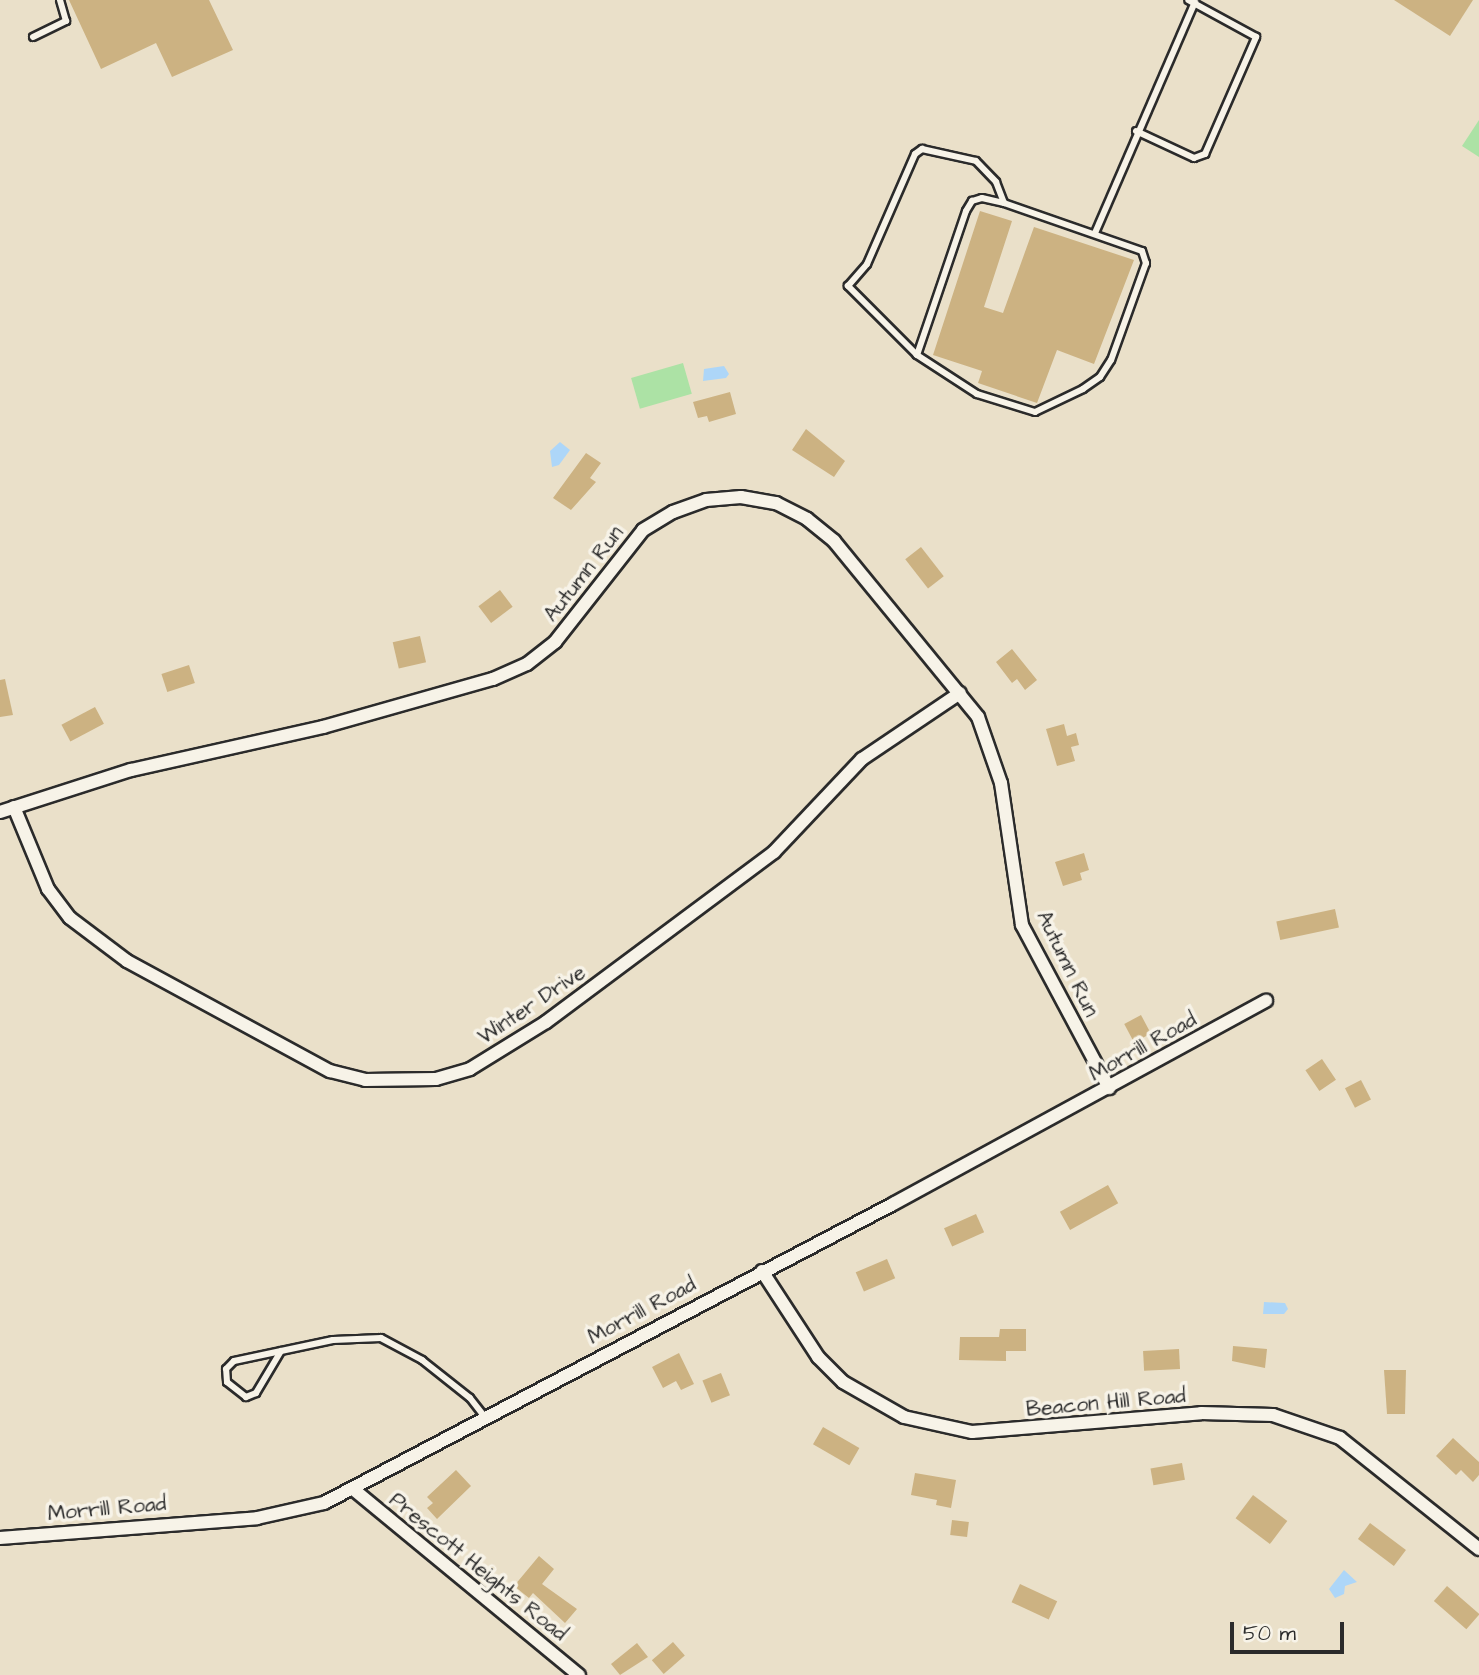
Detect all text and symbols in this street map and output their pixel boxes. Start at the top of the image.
street label: Autumn Run [539,521,629,627]
street label: Autumn Run [1031,907,1103,1021]
street label: Winter Drive [474,960,590,1050]
street label: Morrill Road [1085,1007,1201,1087]
street label: Morrill Road [584,1272,700,1350]
street label: Beacon Hill Road [1025,1383,1187,1423]
street label: Prescott Heights Road [384,1488,572,1646]
street label: Morrill Road [47,1491,167,1527]
scale bar [1234,1608,1348,1652]
text: 50 m [1243,1619,1296,1648]

